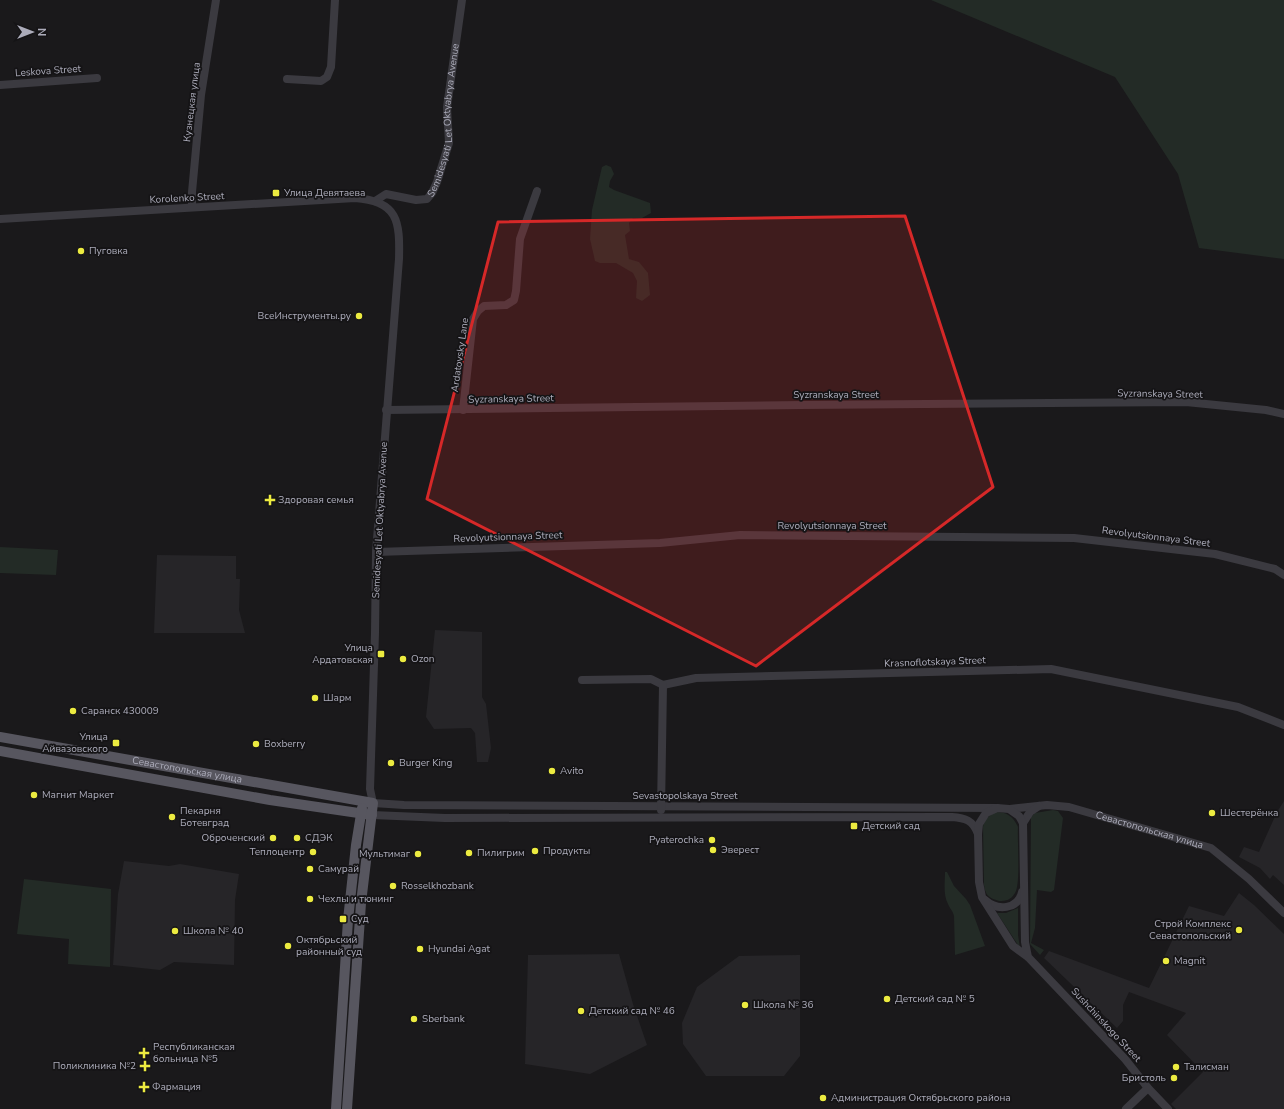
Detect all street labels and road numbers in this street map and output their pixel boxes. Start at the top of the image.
street label: Semidesyati Let Oktyabrya Avenue [424,43,463,201]
street label: Кузнецкая улица [180,61,204,143]
street label: Leskova Street [15,62,82,80]
street label: Korolenko Street [149,189,225,207]
street label: Ardatovsky Lane [448,317,472,393]
street label: Syzranskaya Street [1117,386,1203,402]
street label: Syzranskaya Street [793,388,879,402]
street label: Syzranskaya Street [468,391,554,407]
street label: Semidesyati Let Oktyabrya Avenue [369,441,391,599]
street label: Revolyutsionnaya Street [777,519,887,533]
street label: Revolyutsionnaya Street [1101,523,1211,551]
street label: Revolyutsionnaya Street [453,528,563,546]
street label: Krasnoflotskaya Street [884,653,986,671]
street label: Севастопольская улица [131,753,243,787]
street label: Sevastopolskaya Street [632,789,738,803]
street label: Севастопольская улица [1094,808,1205,852]
street label: Sushchinskogo Street [1068,985,1145,1066]

